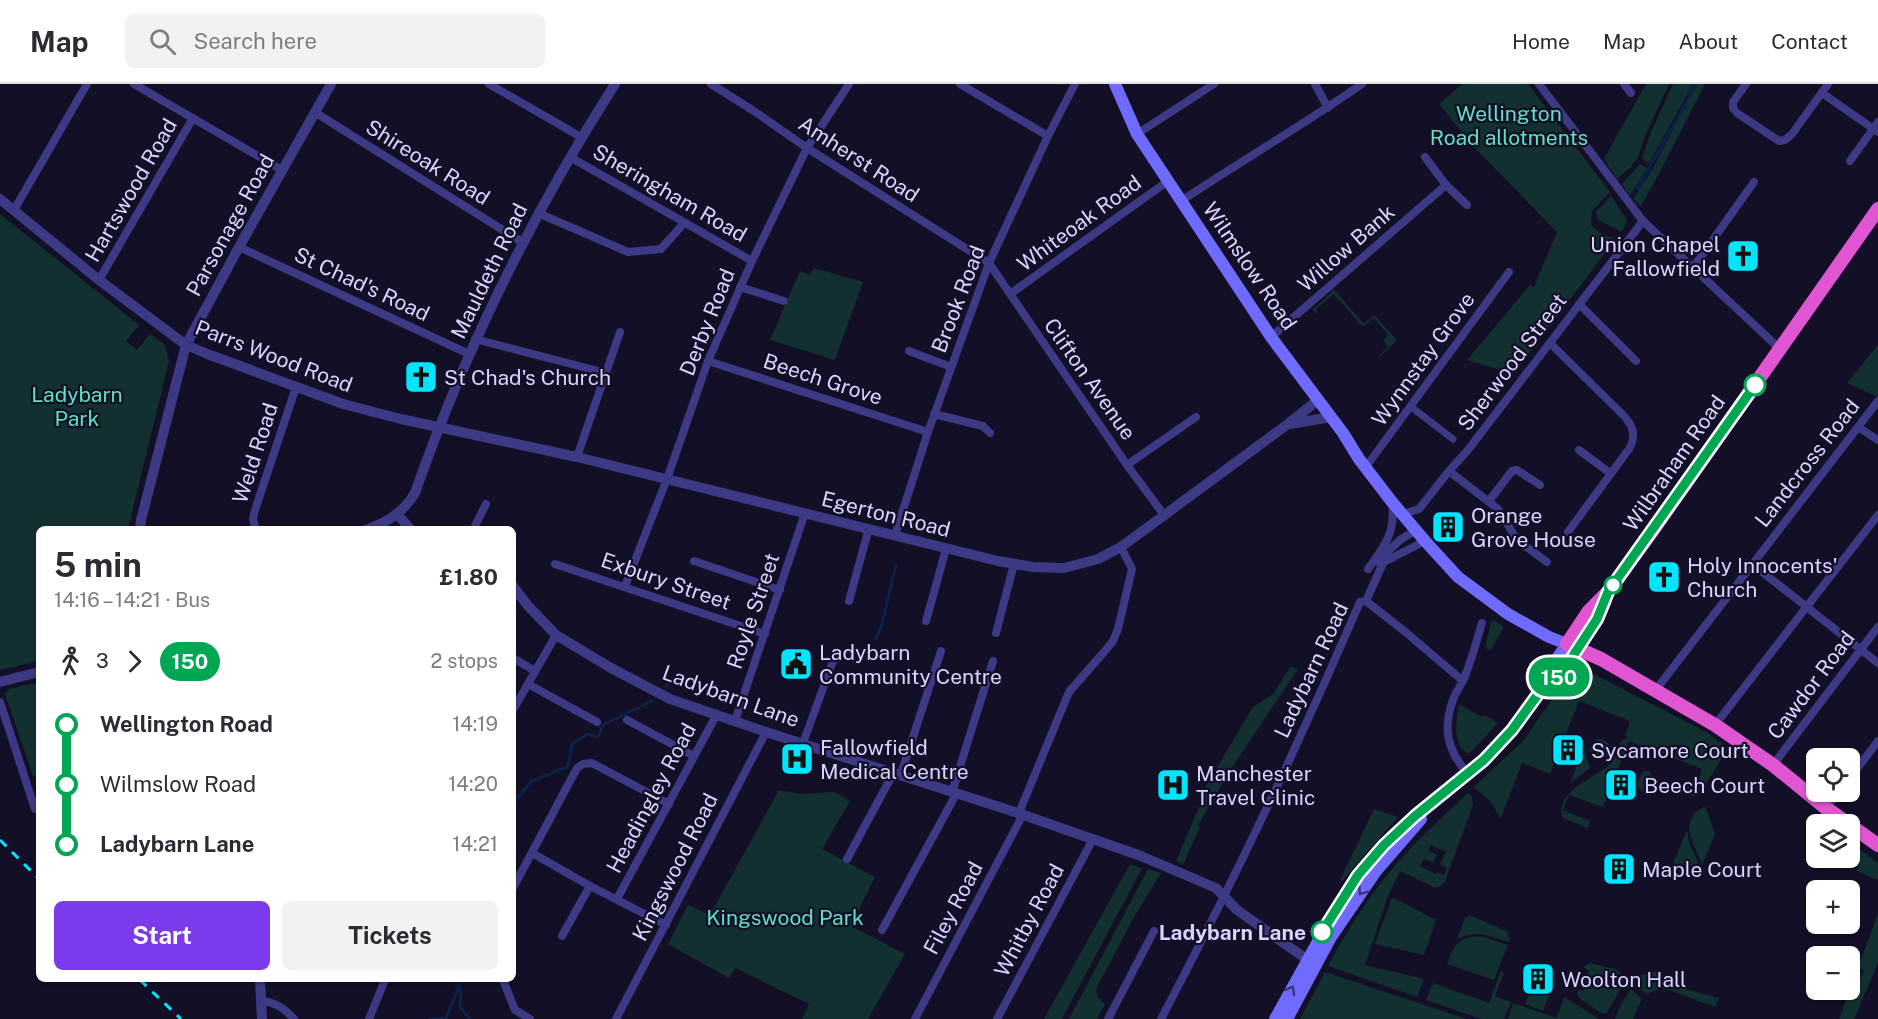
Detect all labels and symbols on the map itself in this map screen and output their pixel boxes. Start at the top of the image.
park label: Wellington Road allotments [1430,101,1588,150]
street label: Amherst Road [794,111,924,207]
street label: Hartswood Road [80,114,182,266]
street label: Shireoak Road [361,114,495,210]
street label: Sheringham Road [589,139,751,247]
street label: Parsonage Road [181,150,279,300]
street label: Whiteoak Road [1012,170,1146,276]
street label: Wilmslow Road [1198,197,1302,335]
street label: Mauldeth Road [445,199,533,343]
street label: Willow Bank [1293,199,1400,297]
place label: Union Chapel Fallowfield [1590,232,1720,281]
church icon: Union Chapel Fallowfield [1725,238,1761,274]
street label: St Chad's Road [290,242,434,326]
street label: Brook Road [926,242,990,356]
street label: Derby Road [674,265,740,379]
street label: Wynnstay Grove [1366,287,1480,431]
street label: Sherwood Street [1452,288,1572,436]
street label: Clifton Avenue [1039,313,1141,445]
street label: Parrs Wood Road [192,314,356,398]
street label: Beech Grove [760,348,886,410]
church icon: St Chad's Church [403,359,439,395]
place label: St Chad's Church [444,365,611,390]
unlabelled marker [1744,374,1766,396]
park label: Ladybarn Park [31,382,123,431]
street label: Wilbraham Road [1618,390,1730,536]
street label: Landcross Road [1749,394,1865,532]
street label: Weld Road [227,400,283,506]
street label: Egerton Road [819,486,953,542]
place label: Orange Grove House [1471,503,1596,552]
building icon: Orange Grove House [1430,509,1466,545]
street label: Exbury Street [598,547,734,615]
street label: Royle Street [722,550,784,672]
place label: Holy Innocents' Church [1687,553,1838,602]
church icon: Holy Innocents' Church [1646,559,1682,595]
unlabelled marker [1604,576,1622,594]
street label: Ladybarn Road [1269,598,1353,742]
street label: Cawdor Road [1762,626,1860,744]
place label: Ladybarn Community Centre [819,640,1002,689]
public building icon: Ladybarn Community Centre [778,646,814,682]
line badge: 150 [1524,658,1594,696]
street label: Ladybarn Lane [659,660,803,732]
street label: Headingley Road [601,719,701,877]
building icon: Sycamore Court [1550,732,1586,768]
place label: Fallowfield Medical Centre [820,735,969,784]
place label: Sycamore Court [1591,738,1749,763]
hospital icon: Fallowfield Medical Centre [779,741,815,777]
place label: Manchester Travel Clinic [1196,761,1315,810]
hospital icon: Manchester Travel Clinic [1155,767,1191,803]
building icon: Beech Court [1603,767,1639,803]
place label: Beech Court [1644,773,1765,798]
street label: Kingswood Road [627,789,723,945]
building icon: Maple Court [1601,851,1637,887]
street label: Filey Road [918,857,988,959]
place label: Maple Court [1642,857,1762,882]
street label: Whitby Road [989,859,1069,981]
one-way arrow [1358,885,1369,896]
park label: Kingswood Park [706,905,864,930]
place label: Ladybarn Lane [1159,920,1306,945]
marker: Ladybarn Lane [1311,921,1333,943]
building icon: Woolton Hall [1520,961,1556,997]
place label: Woolton Hall [1561,967,1686,992]
one-way arrow [1284,986,1295,996]

